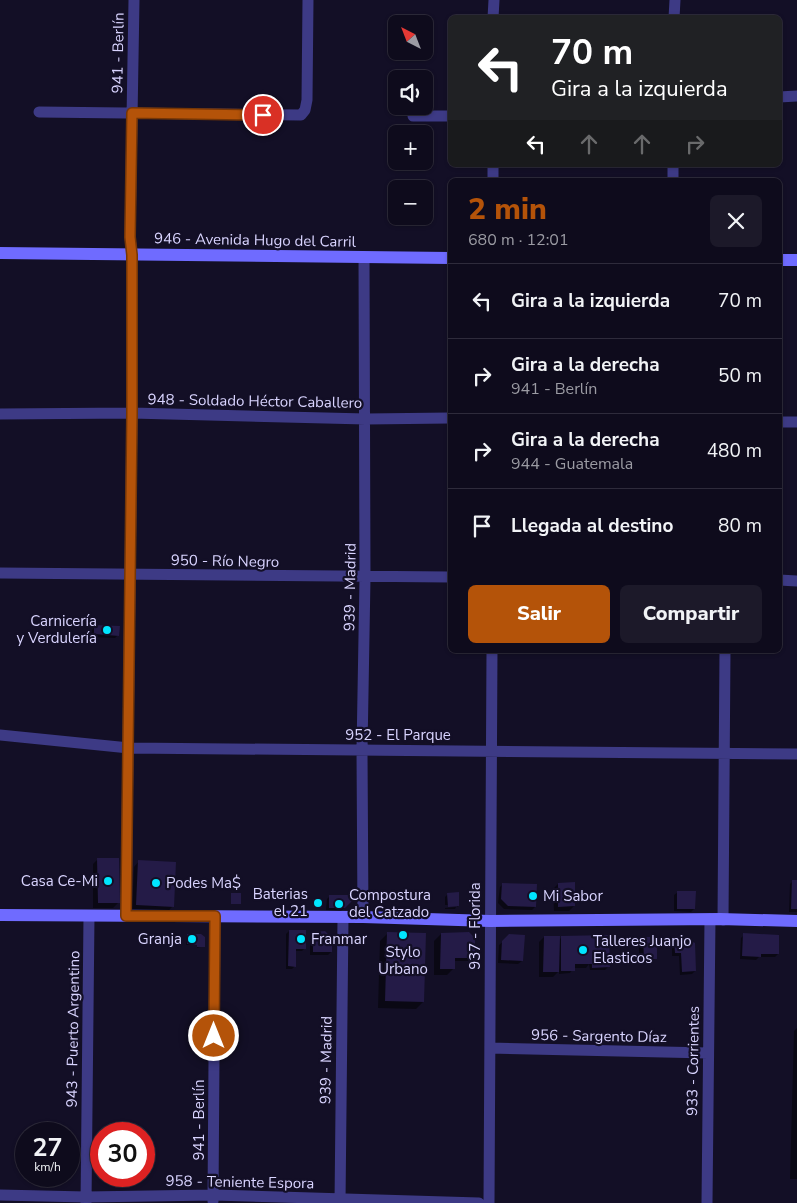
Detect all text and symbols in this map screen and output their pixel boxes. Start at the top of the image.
street label: 941 - Berlín [107,12,129,94]
north arrow [388,15,432,60]
map controls [388,15,433,225]
text: 70 m [551,29,633,76]
icon: left [468,35,533,100]
button: sound [388,70,433,115]
text: Gira a la izquierda [551,74,728,104]
pin [242,94,284,136]
icon: arrive [249,101,277,129]
button: + [388,125,433,170]
icon: left [522,130,550,158]
icon: ahead [575,130,603,158]
icon: ahead [628,130,656,158]
icon: right [681,130,709,158]
button: − [388,180,433,225]
text: 2 min [468,189,547,230]
button: close [710,195,762,247]
street label: 946 - Avenida Hugo del Carril [154,228,357,252]
text: 680 m · 12:01 [468,229,569,251]
icon: left [468,287,496,315]
text: Gira a la izquierda [511,288,670,314]
text: 70 m [718,288,762,314]
text: Gira a la derecha [511,352,660,378]
icon: right [468,362,496,390]
text: 50 m [718,363,762,389]
text: 941 - Berlín [511,378,597,400]
street label: 948 - Soldado Héctor Caballero [148,389,362,413]
text: Gira a la derecha [511,427,660,453]
icon: right [468,437,496,465]
text: 480 m [707,438,762,464]
text: 944 - Guatemala [511,453,633,475]
icon: arrive [468,512,496,540]
text: Llegada al destino [511,513,673,539]
text: 80 m [718,513,762,539]
street label: 939 - Madrid [339,543,361,631]
street label: 950 - Río Negro [171,550,279,572]
button: Salir [468,585,610,643]
button: Compartir [620,585,762,643]
place label: Carnicería y Verdulería [16,611,97,648]
marker: Carnicería y Verdulería [101,624,113,636]
street label: 952 - El Parque [345,725,451,745]
place label: Casa Ce-Mi [21,871,98,891]
place label: Podes Ma$ [166,873,241,893]
marker: Casa Ce-Mi [102,875,114,887]
marker: Podes Ma$ [150,877,162,889]
street label: 937 - Florida [465,882,485,970]
place label: Baterias el 21 [253,884,308,921]
place label: Compostura del Catzado [349,885,431,922]
place label: Mi Sabor [543,886,603,906]
marker: Mi Sabor [527,890,539,902]
marker: Baterias el 21 [312,897,324,909]
marker: Compostura del Catzado [333,898,345,910]
place label: Granja [138,929,182,949]
place label: Franmar [311,929,368,949]
marker: Stylo Urbano [397,929,409,941]
place label: Talleres Juanjo Elasticos [593,931,692,968]
marker: Granja [186,933,198,945]
marker: Franmar [295,933,307,945]
place label: Stylo Urbano [378,942,428,979]
marker: Talleres Juanjo Elasticos [577,944,589,956]
street label: 943 - Puerto Argentino [62,950,84,1108]
street label: 933 - Corrientes [682,1006,704,1116]
position arrow [187,1009,239,1061]
street label: 939 - Madrid [315,1016,337,1104]
street label: 956 - Sargento Díaz [531,1025,667,1047]
street label: 941 - Berlín [189,1079,209,1161]
speed limit sign: 30 [90,1122,155,1187]
text: 27 [32,1131,63,1165]
text: km/h [34,1159,61,1175]
street label: 958 - Teniente Espora [166,1171,314,1193]

